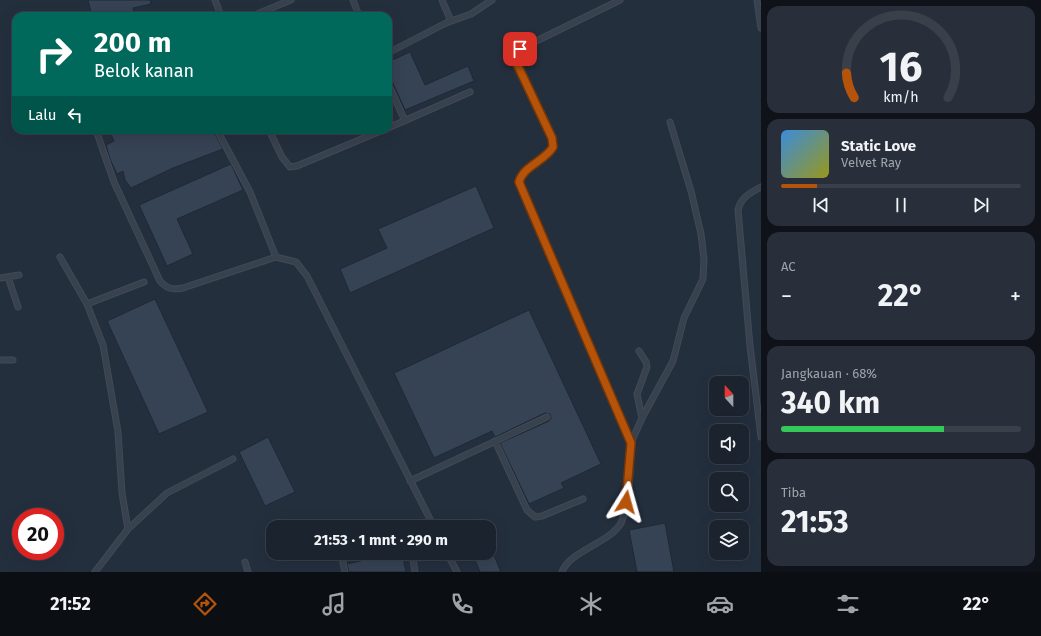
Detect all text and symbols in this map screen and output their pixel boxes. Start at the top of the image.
text: 200 m [94,26,172,59]
icon: right [28,28,80,80]
pin [503,32,537,66]
icon: arrive [509,38,531,60]
text: 16 [880,41,922,91]
text: Belok kanan [94,60,194,82]
text: km/h [883,88,919,105]
icon: left [64,104,86,126]
text: Lalu [28,106,56,124]
text: Static Love [841,137,916,155]
text: Velvet Ray [841,155,901,170]
icon: previous [810,194,832,216]
icon: pause [890,194,912,216]
icon: next [970,194,992,216]
text: AC [781,259,796,274]
text: 22° [878,278,924,314]
text: − [781,283,792,310]
text: + [1010,283,1021,310]
text: Jangkauan · 68% [781,366,877,381]
north arrow [709,376,749,416]
map controls [709,376,749,560]
text: 340 km [781,385,880,421]
button: sound [709,424,749,464]
button: search [709,472,749,512]
position arrow [605,481,647,523]
text: Tiba [781,485,806,500]
text: 21:53 [781,504,849,540]
speed limit sign: 20 [12,508,64,560]
button: layers [709,520,749,560]
text: 21:53 · 1 mnt · 290 m [314,531,448,549]
icon: directions [191,590,219,618]
icon: music [320,590,348,618]
icon: phone [448,590,476,618]
icon: climate [577,590,605,618]
icon: car [706,590,734,618]
icon: filters [834,590,862,618]
text: 21:52 [50,593,91,615]
text: 22° [963,593,991,615]

